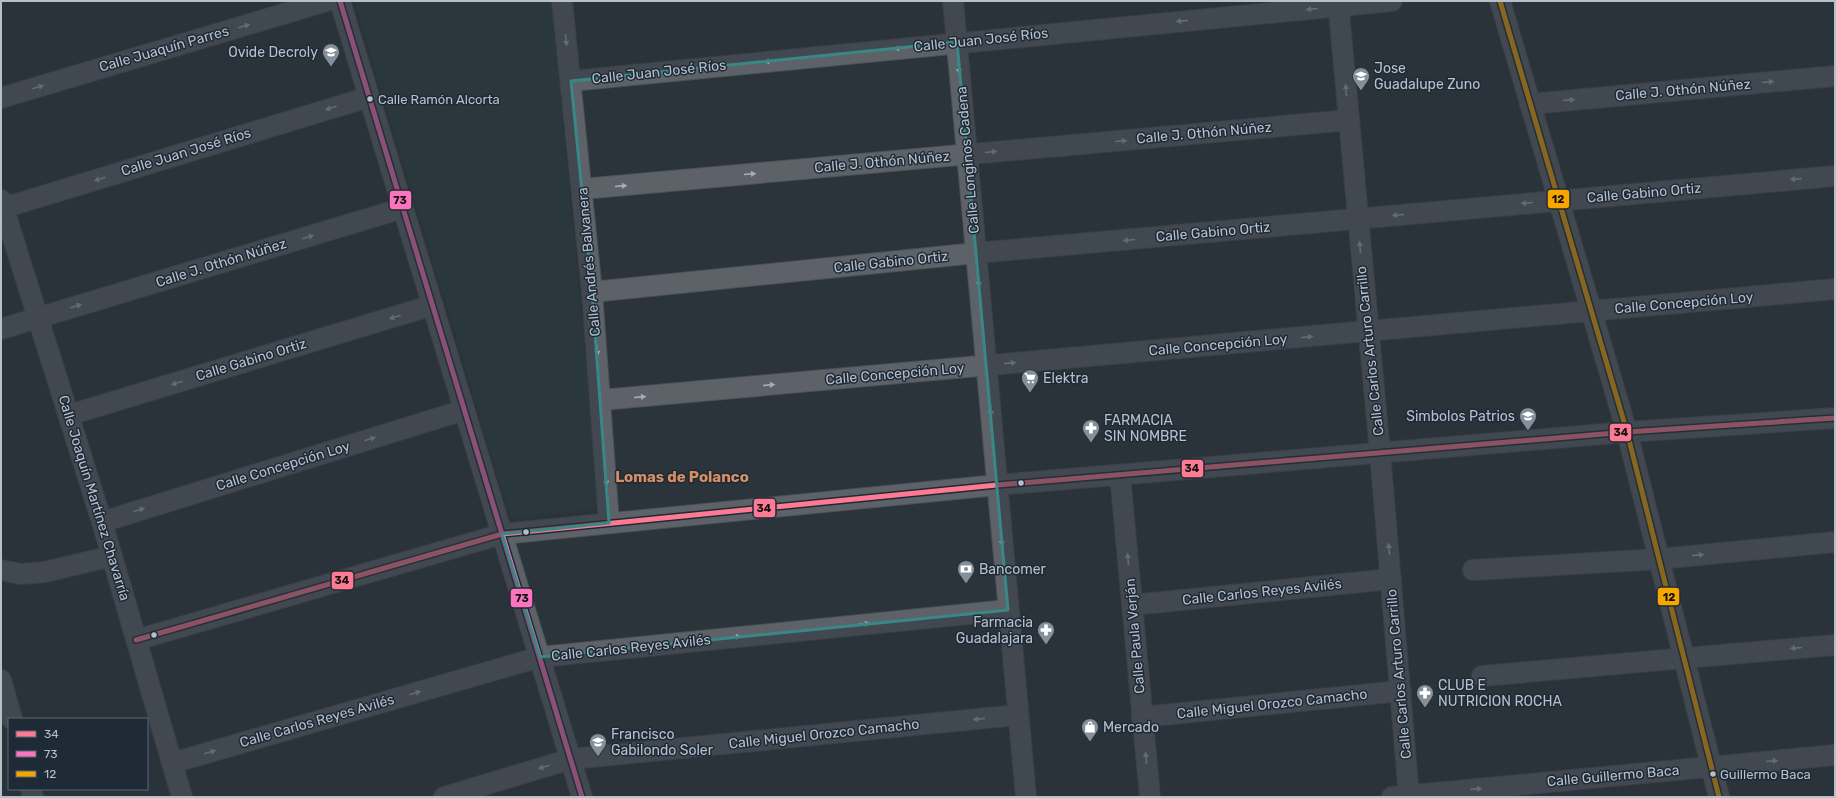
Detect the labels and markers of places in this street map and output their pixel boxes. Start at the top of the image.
school or university icon: Ovide Decroly [321,42,341,67]
place label: Ovide Decroly [228,44,318,61]
place label: Jose Guadalupe Zuno [1374,60,1480,93]
school or university icon: Jose Guadalupe Zuno [1351,66,1371,91]
place label: Calle Ramón Alcorta [378,92,500,107]
marker: Calle Ramón Alcorta [365,94,375,104]
supermarket icon: Elektra [1020,368,1040,393]
place label: Elektra [1043,370,1088,387]
school or university icon: Simbolos Patrios [1518,406,1538,431]
place label: Simbolos Patrios [1406,408,1515,425]
place label: FARMACIA SIN NOMBRE [1104,412,1187,445]
pharmacy icon: FARMACIA SIN NOMBRE [1081,418,1101,443]
unlabelled marker [1016,478,1026,488]
unlabelled marker [521,527,531,537]
bank icon: Bancomer [956,559,976,584]
place label: Bancomer [979,561,1047,578]
place label: Farmacia Guadalajara [956,614,1033,647]
pharmacy icon: Farmacia Guadalajara [1036,620,1056,645]
unlabelled marker [149,630,159,640]
place label: CLUB E NUTRICION ROCHA [1438,677,1562,710]
pharmacy icon: CLUB E NUTRICION ROCHA [1415,683,1435,708]
shop icon: Mercado [1080,717,1100,742]
place label: Mercado [1103,719,1159,736]
place label: Francisco Gabilondo Soler [611,726,714,759]
school or university icon: Francisco Gabilondo Soler [588,732,608,757]
place label: Guillermo Baca [1720,767,1811,782]
marker: Guillermo Baca [1708,769,1718,779]

